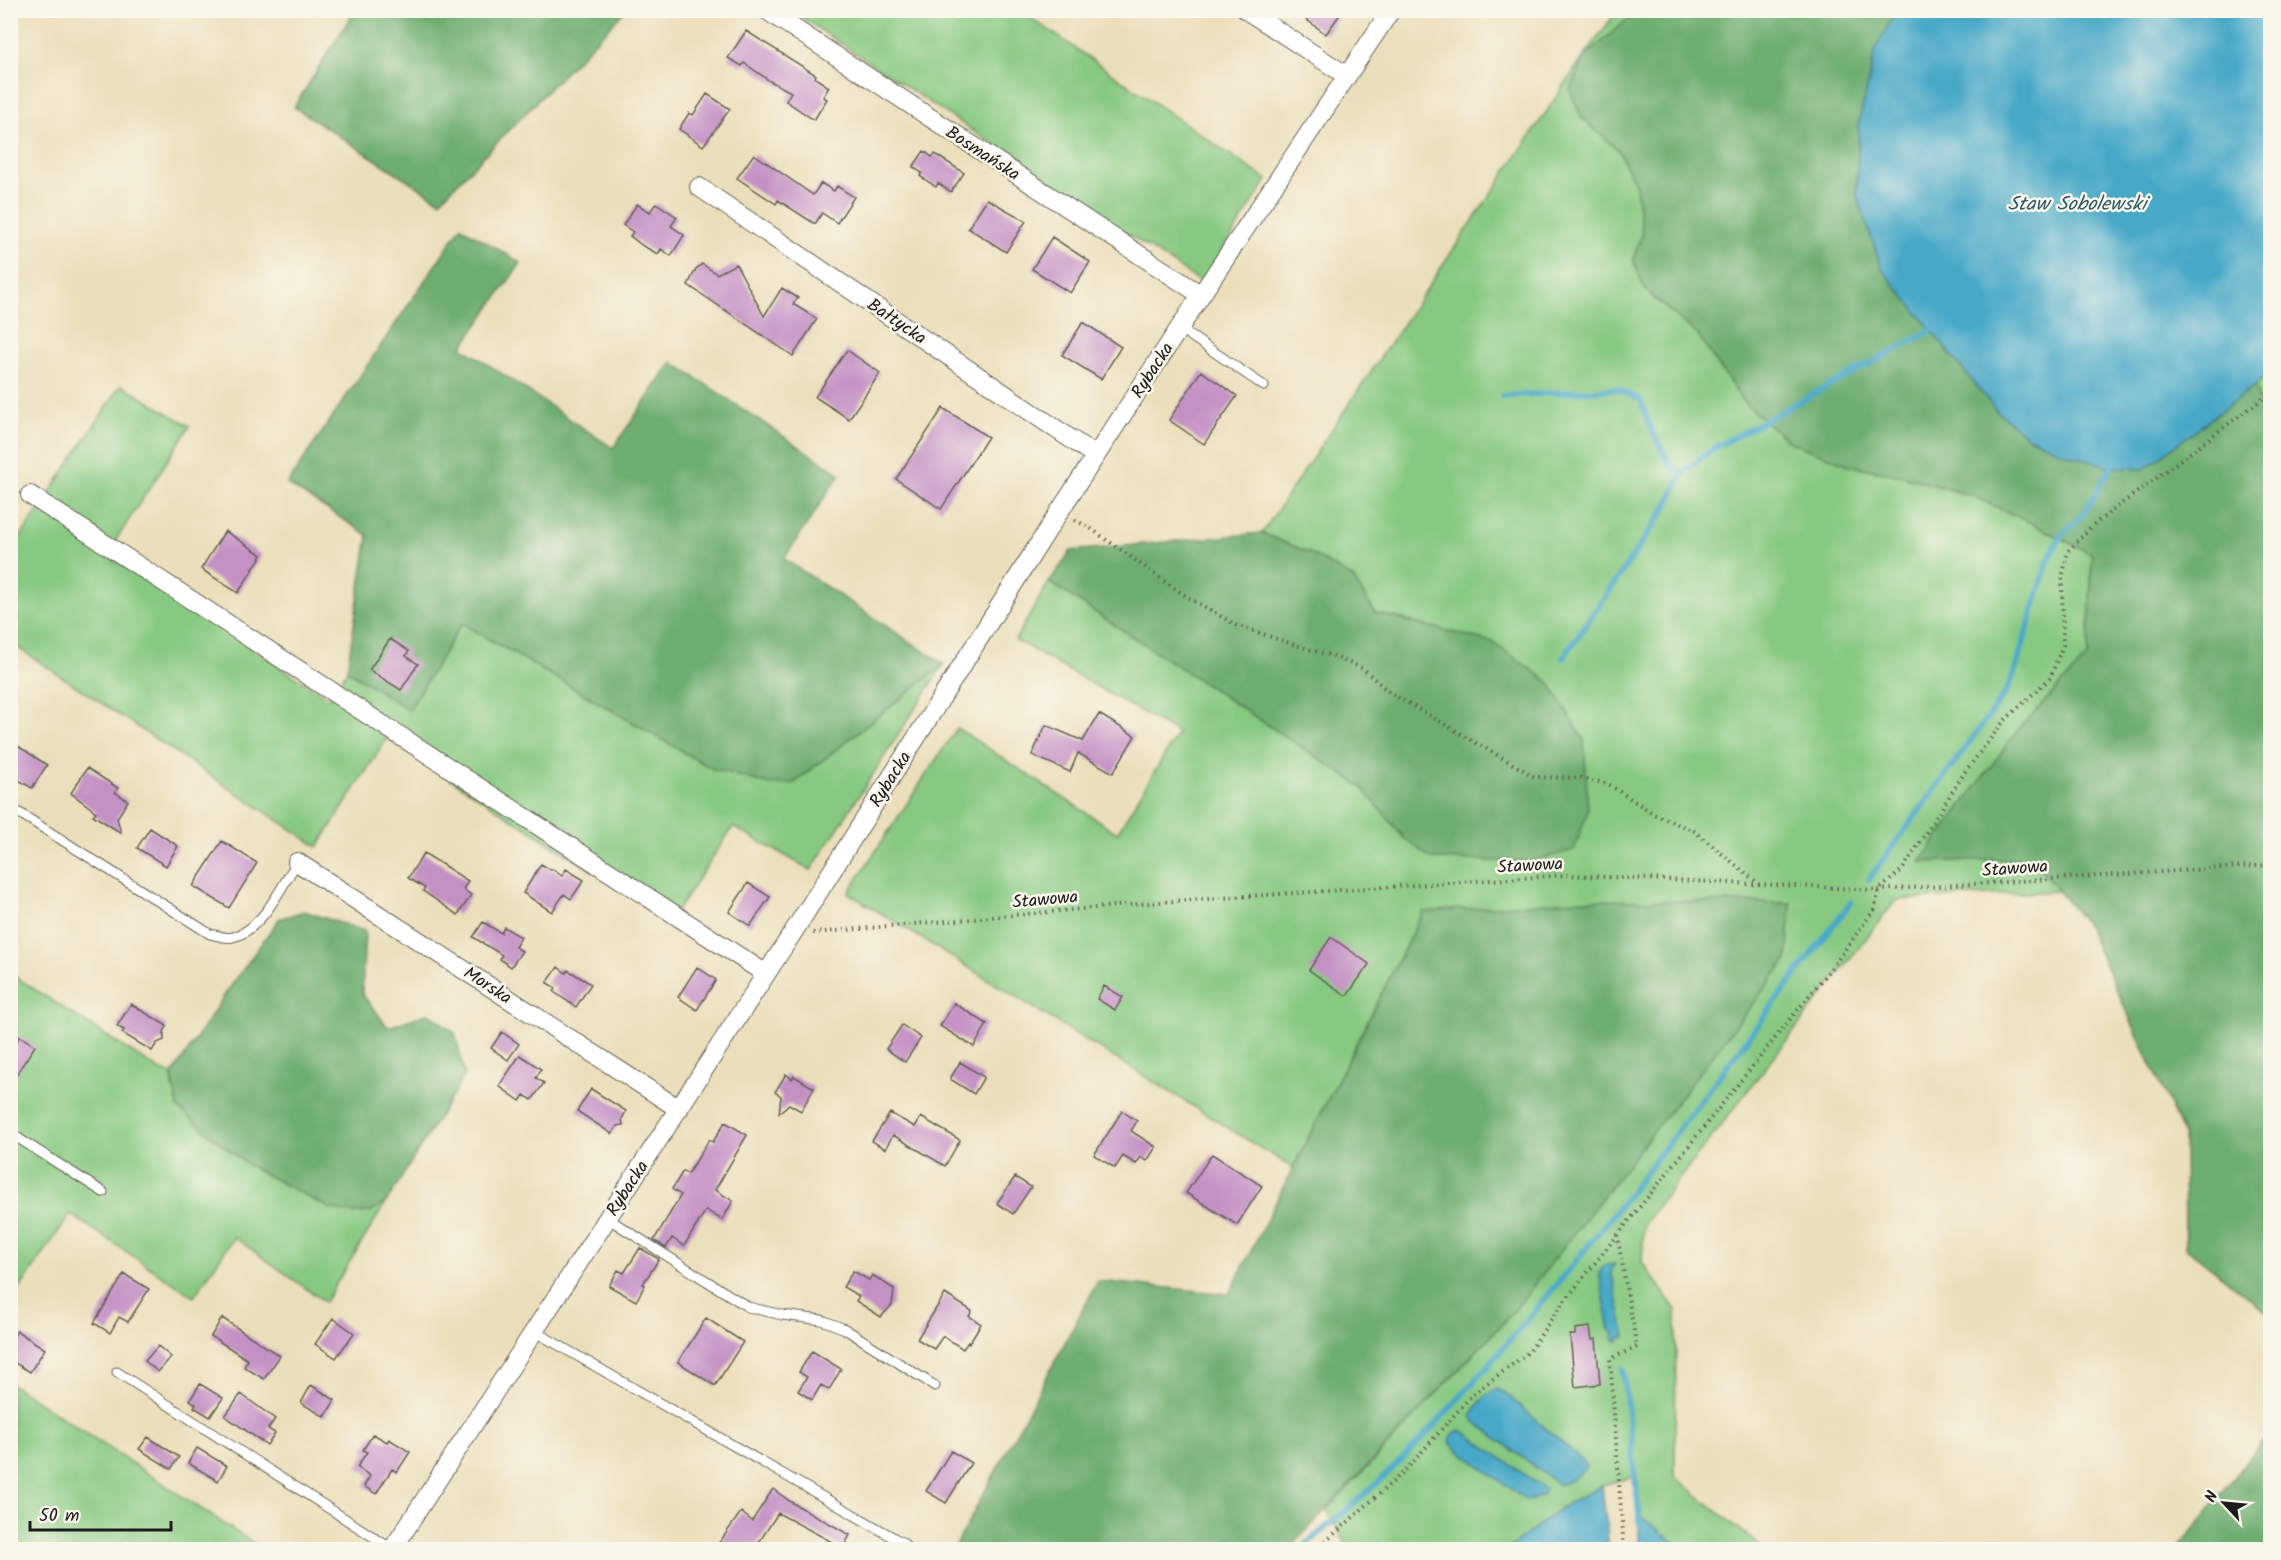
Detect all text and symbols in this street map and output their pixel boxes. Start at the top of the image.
street label: Bosmańska [939,119,1025,189]
water label: Staw Sobolewski [2008,189,2150,221]
street label: Bałtycka [860,292,932,353]
street label: Rybacka [1124,337,1182,405]
street label: Rybacka [863,746,920,814]
street label: Stawowa [1496,850,1564,883]
street label: Stawowa [1981,853,2049,886]
street label: Stawowa [1011,883,1079,918]
street label: Morska [457,960,517,1013]
street label: Rybacka [599,1155,657,1223]
north arrow [2194,1473,2254,1533]
text: N [2198,1487,2225,1507]
scale bar [30,1494,171,1532]
text: 50 m [39,1502,79,1531]

